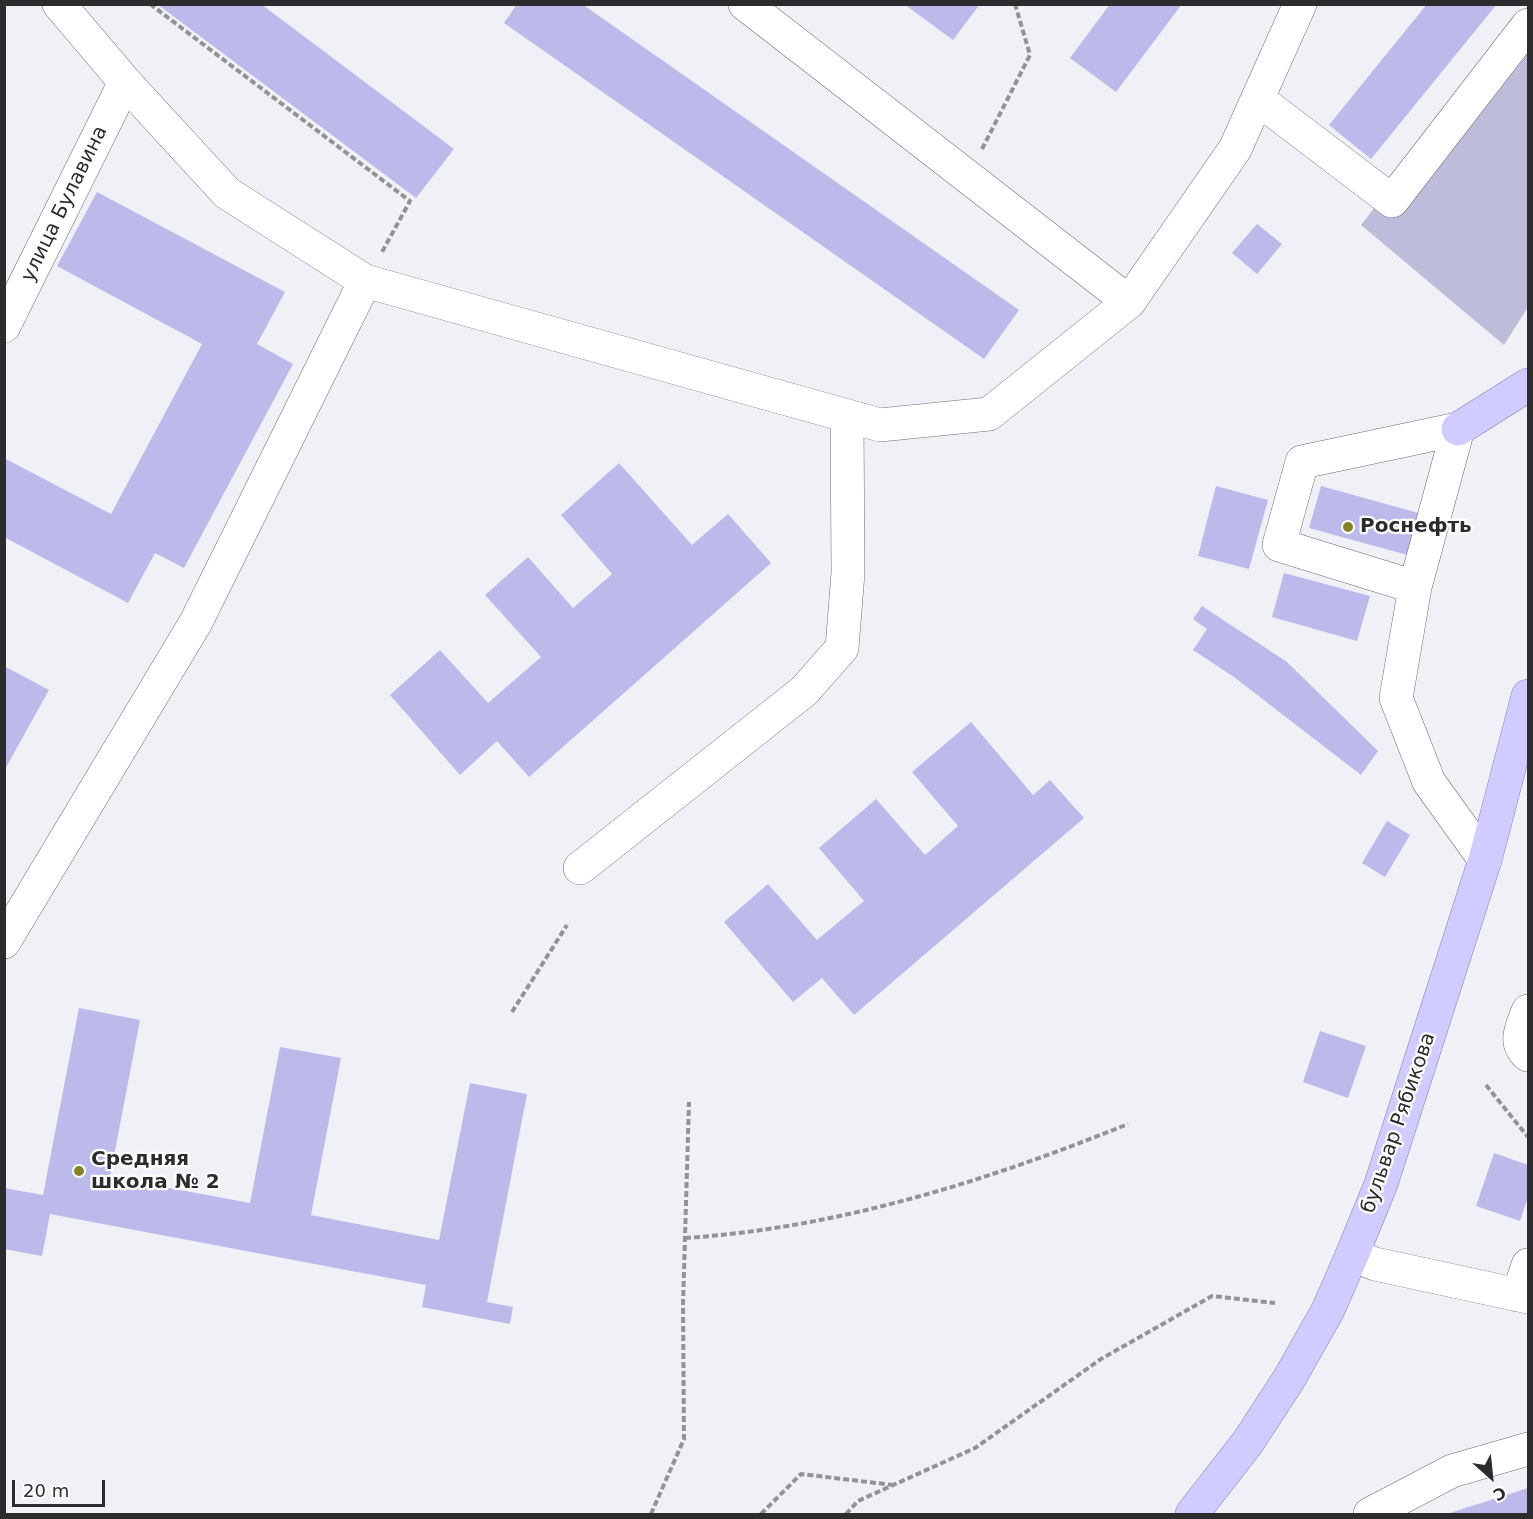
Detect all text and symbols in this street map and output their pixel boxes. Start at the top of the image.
street label: улица Булавина [17,122,113,286]
place label: Роснефть [1360,515,1472,539]
marker: Роснефть [1341,520,1355,534]
street label: бульвар Рябикова [1357,1029,1441,1217]
place label: Средняя школа № 2 [91,1148,220,1195]
marker: Средняя школа № 2 [72,1164,86,1178]
north arrow [1461,1447,1521,1507]
scale bar [15,1468,108,1506]
text: 20 m [23,1480,69,1501]
text: С [1490,1482,1509,1505]

